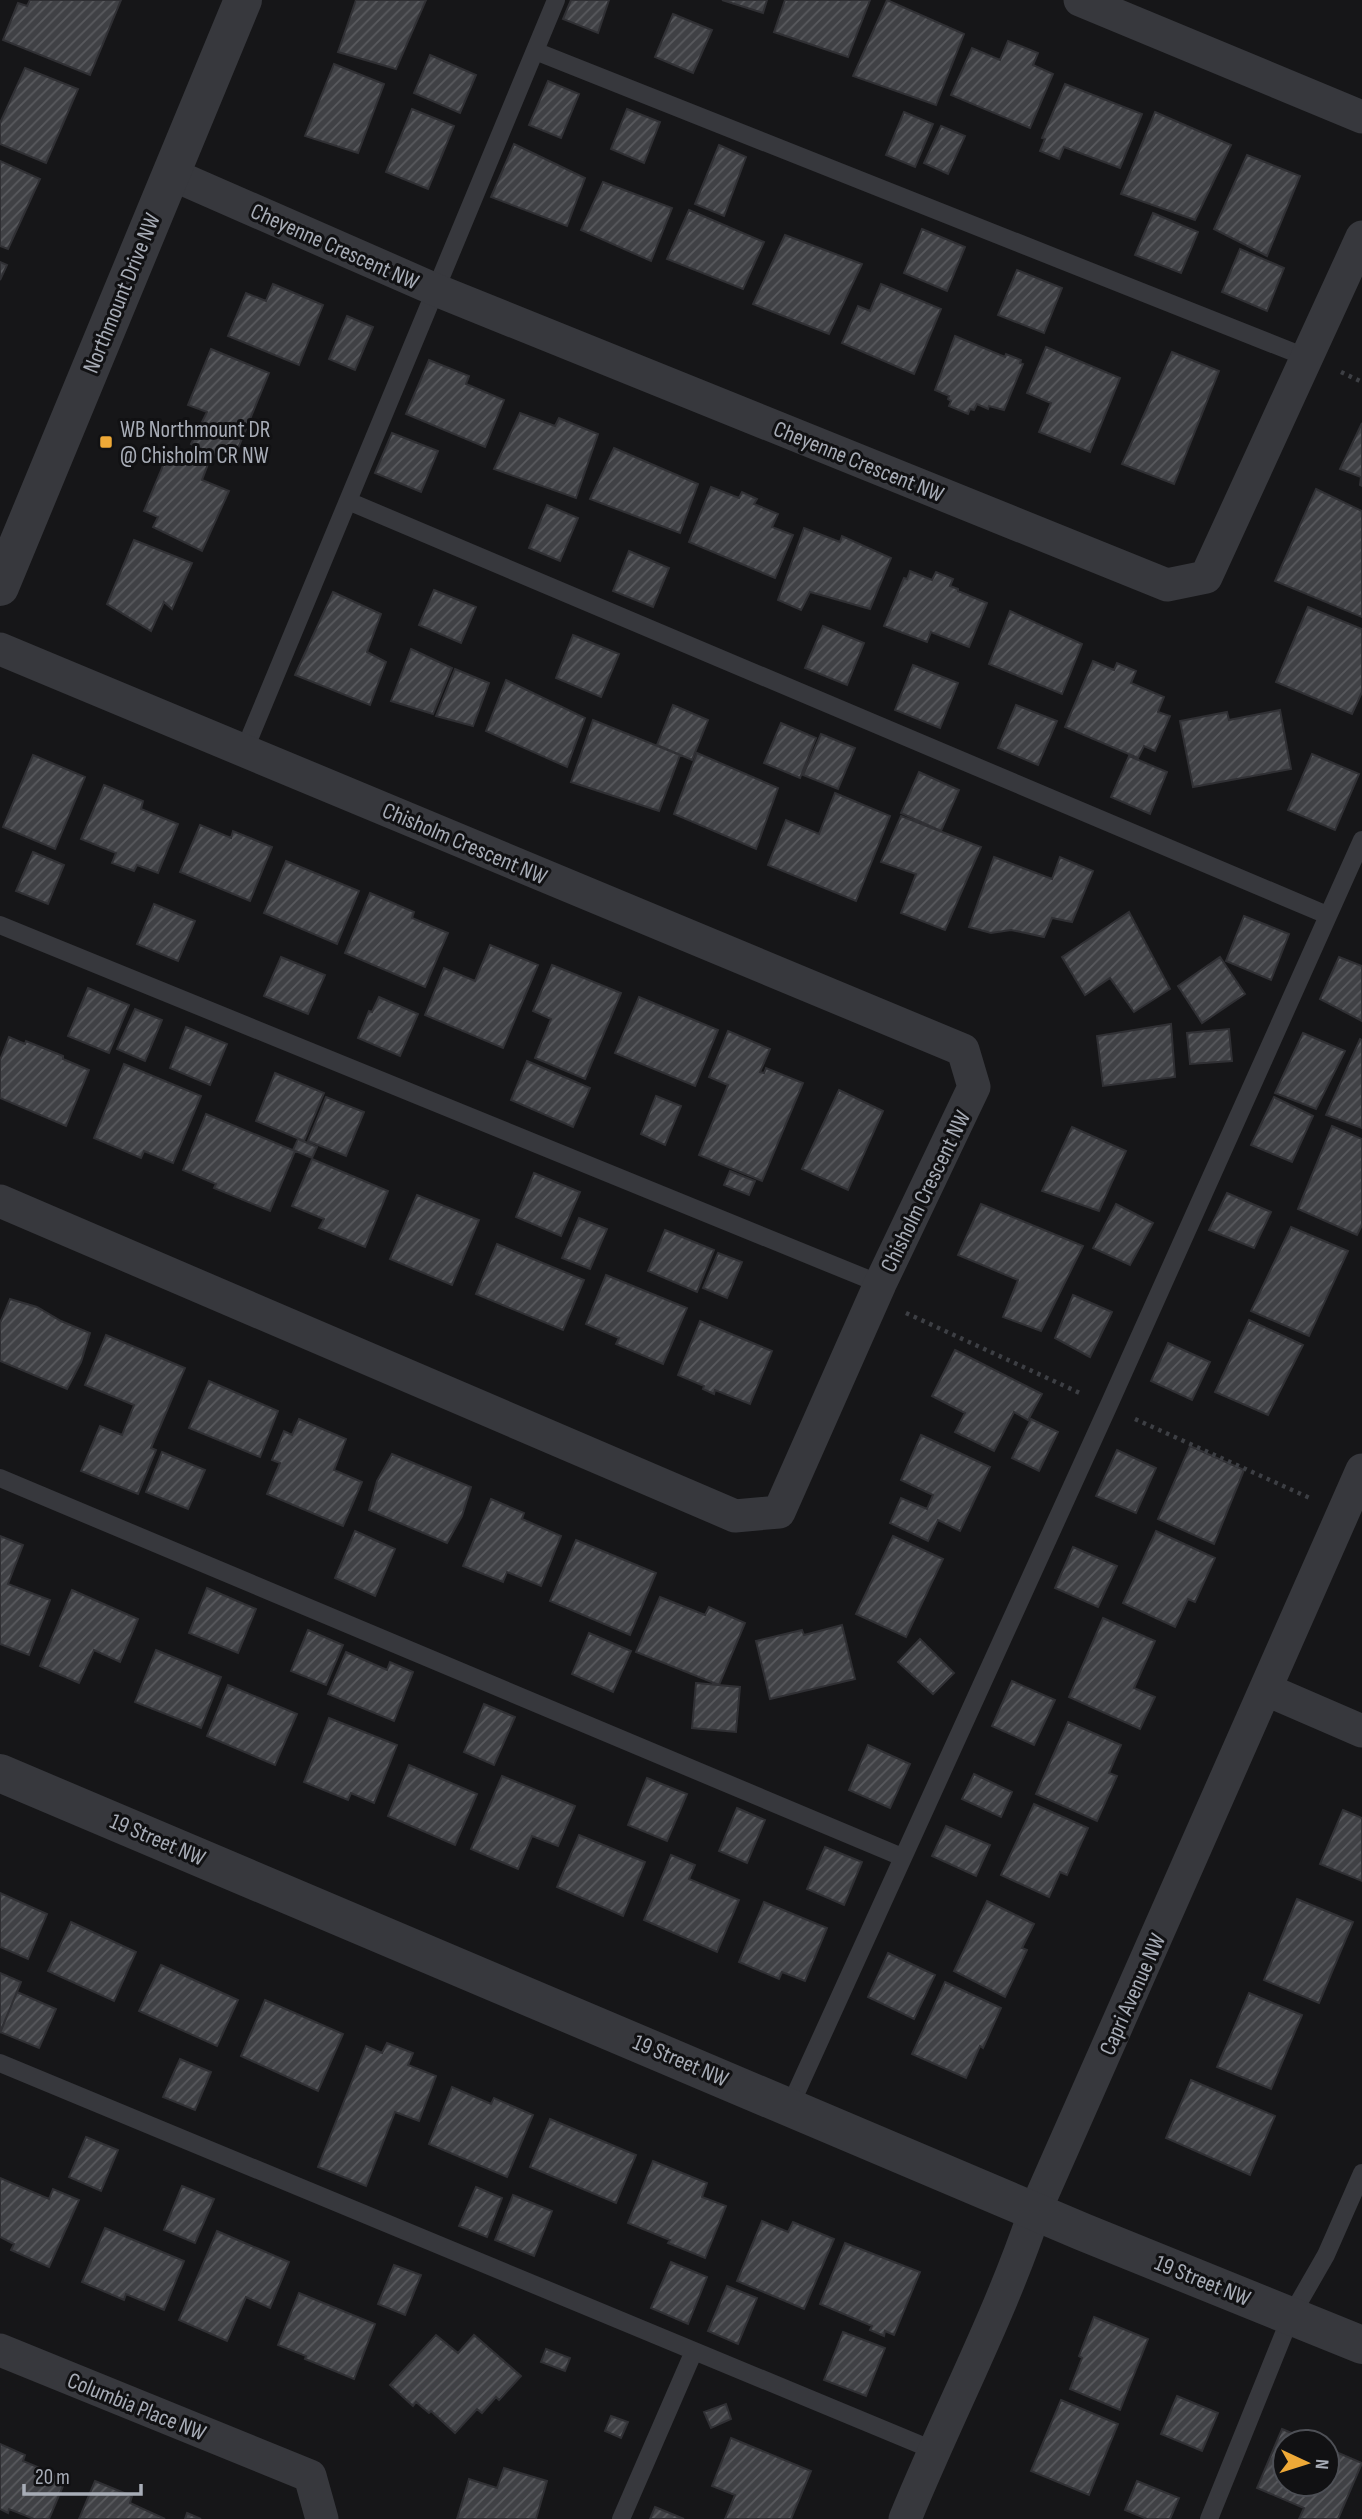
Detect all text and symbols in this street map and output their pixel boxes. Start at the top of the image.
street label: Cheyenne Crescent NW [246,197,423,297]
street label: Northmount Drive NW [77,209,167,377]
street label: Cheyenne Crescent NW [769,415,948,509]
place label: WB Northmount DR @ Chisholm CR NW [120,416,271,470]
marker: WB Northmount DR @ Chisholm CR NW [98,434,114,450]
street label: Chisholm Crescent NW [378,797,551,891]
street label: Chisholm Crescent NW [875,1106,977,1277]
street label: 19 Street NW [106,1807,209,1873]
street label: Capri Avenue NW [1094,1929,1172,2060]
street label: 19 Street NW [629,2028,732,2094]
street label: 19 Street NW [1151,2249,1255,2313]
street label: Columbia Place NW [63,2366,210,2447]
north arrow [1271,2428,1341,2498]
scale bar [24,2452,142,2496]
text: N [1310,2458,1333,2470]
text: 20 m [35,2465,70,2490]

